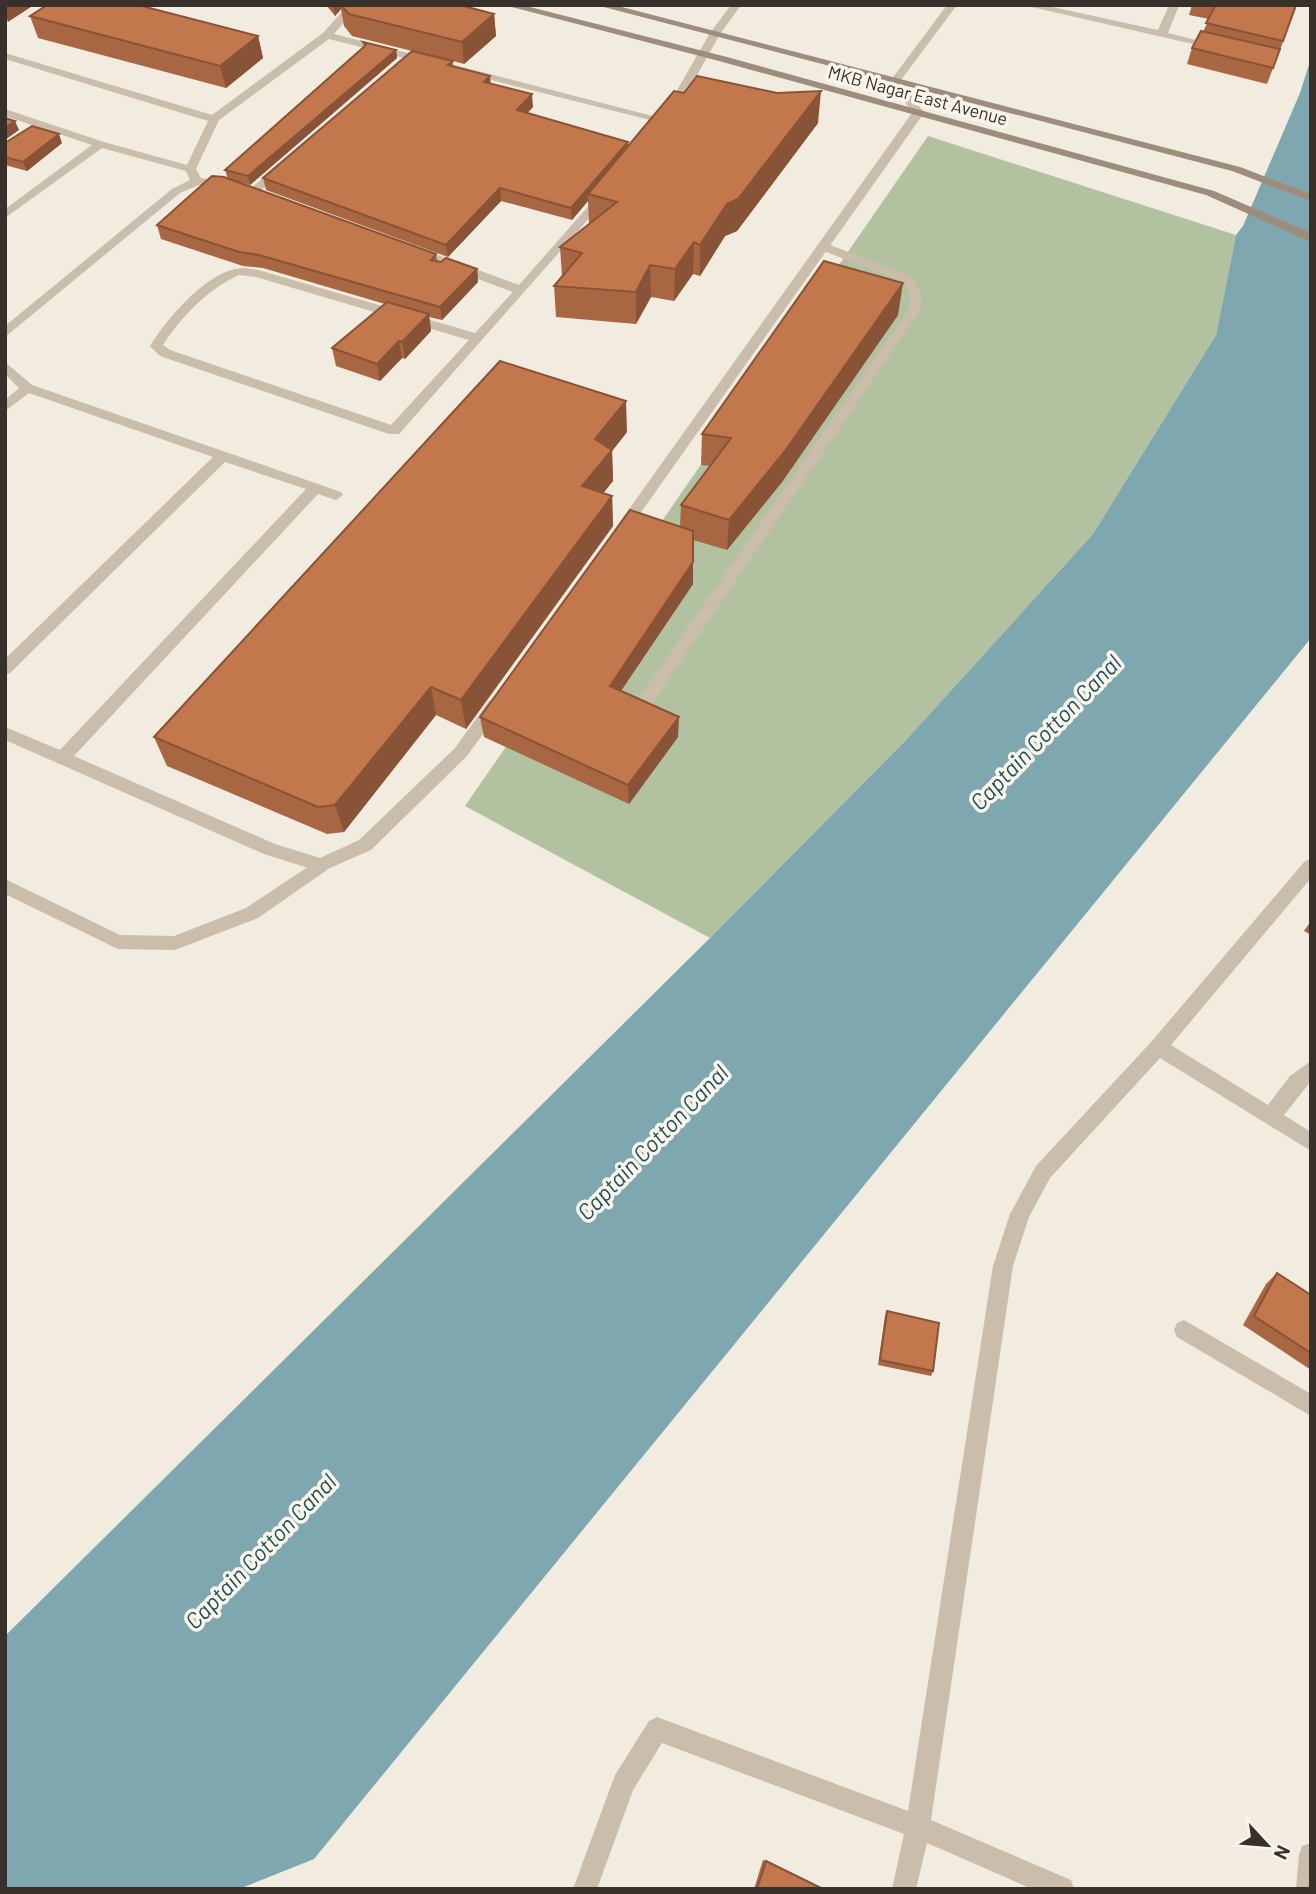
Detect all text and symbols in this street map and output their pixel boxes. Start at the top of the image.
street label: MKB Nagar East Avenue [826,60,1010,130]
water label: Captain Cotton Canal [964,649,1126,815]
water label: Captain Cotton Canal [571,1059,733,1225]
water label: Captain Cotton Canal [179,1468,341,1634]
north arrow [1232,1810,1302,1880]
text: N [1270,1842,1296,1863]

